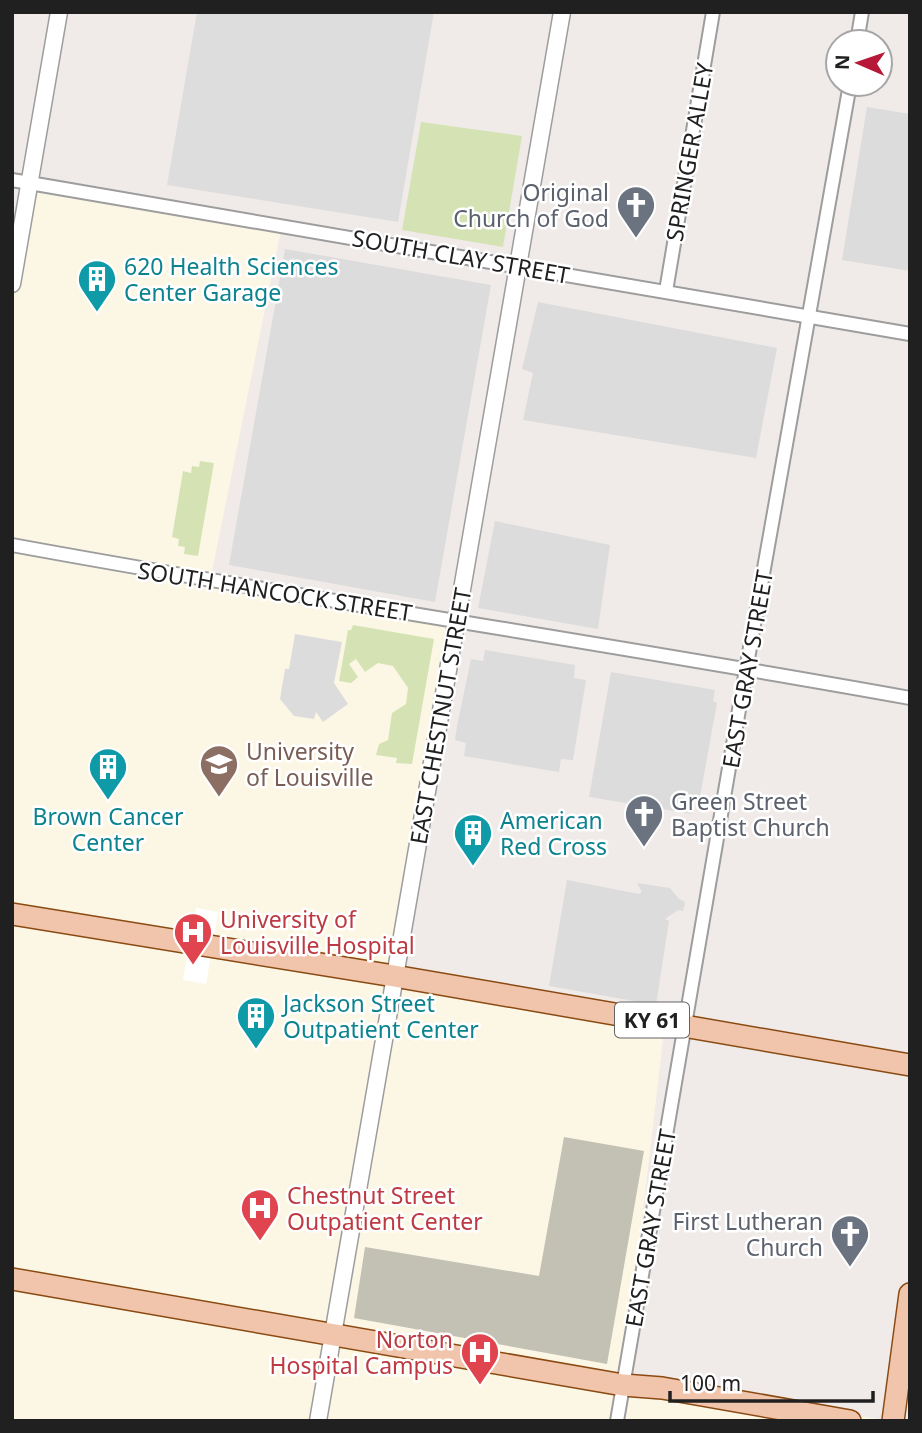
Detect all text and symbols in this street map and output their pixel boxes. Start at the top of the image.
north arrow [824,28,894,98]
text: N [829,54,855,71]
street label: SPRINGER ALLEY [658,59,721,244]
place label: Original Church of God [453,176,609,234]
church icon: Original Church of God [615,184,657,239]
street label: SOUTH CLAY STREET [350,221,572,291]
place label: 620 Health Sciences Center Garage [124,250,339,308]
building icon: 620 Health Sciences Center Garage [76,258,118,313]
street label: SOUTH HANCOCK STREET [136,554,415,629]
street label: EAST GRAY STREET [714,567,780,770]
street label: EAST CHESTNUT STREET [402,585,478,847]
place label: University of Louisville [246,735,373,793]
school or university icon: University of Louisville [198,743,240,798]
building icon: Brown Cancer Center [87,746,129,801]
place label: Green Street Baptist Church [671,785,830,843]
church icon: Green Street Baptist Church [623,793,665,848]
place label: Brown Cancer Center [33,800,184,858]
place label: American Red Cross [500,804,607,862]
building icon: American Red Cross [452,812,494,867]
place label: University of Louisville Hospital [220,903,415,961]
hospital icon: University of Louisville Hospital [172,911,214,966]
place label: Jackson Street Outpatient Center [281,987,479,1045]
building icon: Jackson Street Outpatient Center [235,995,277,1050]
road number: KY 61 [615,1002,689,1038]
street label: EAST GRAY STREET [617,1126,683,1329]
place label: Chestnut Street Outpatient Center [287,1179,483,1237]
hospital icon: Chestnut Street Outpatient Center [239,1187,281,1242]
place label: First Lutheran Church [672,1205,823,1263]
church icon: First Lutheran Church [829,1213,871,1268]
place label: Norton Hospital Campus [270,1323,453,1381]
hospital icon: Norton Hospital Campus [459,1331,501,1386]
scale bar [670,1360,873,1404]
text: 100 m [680,1369,741,1397]

